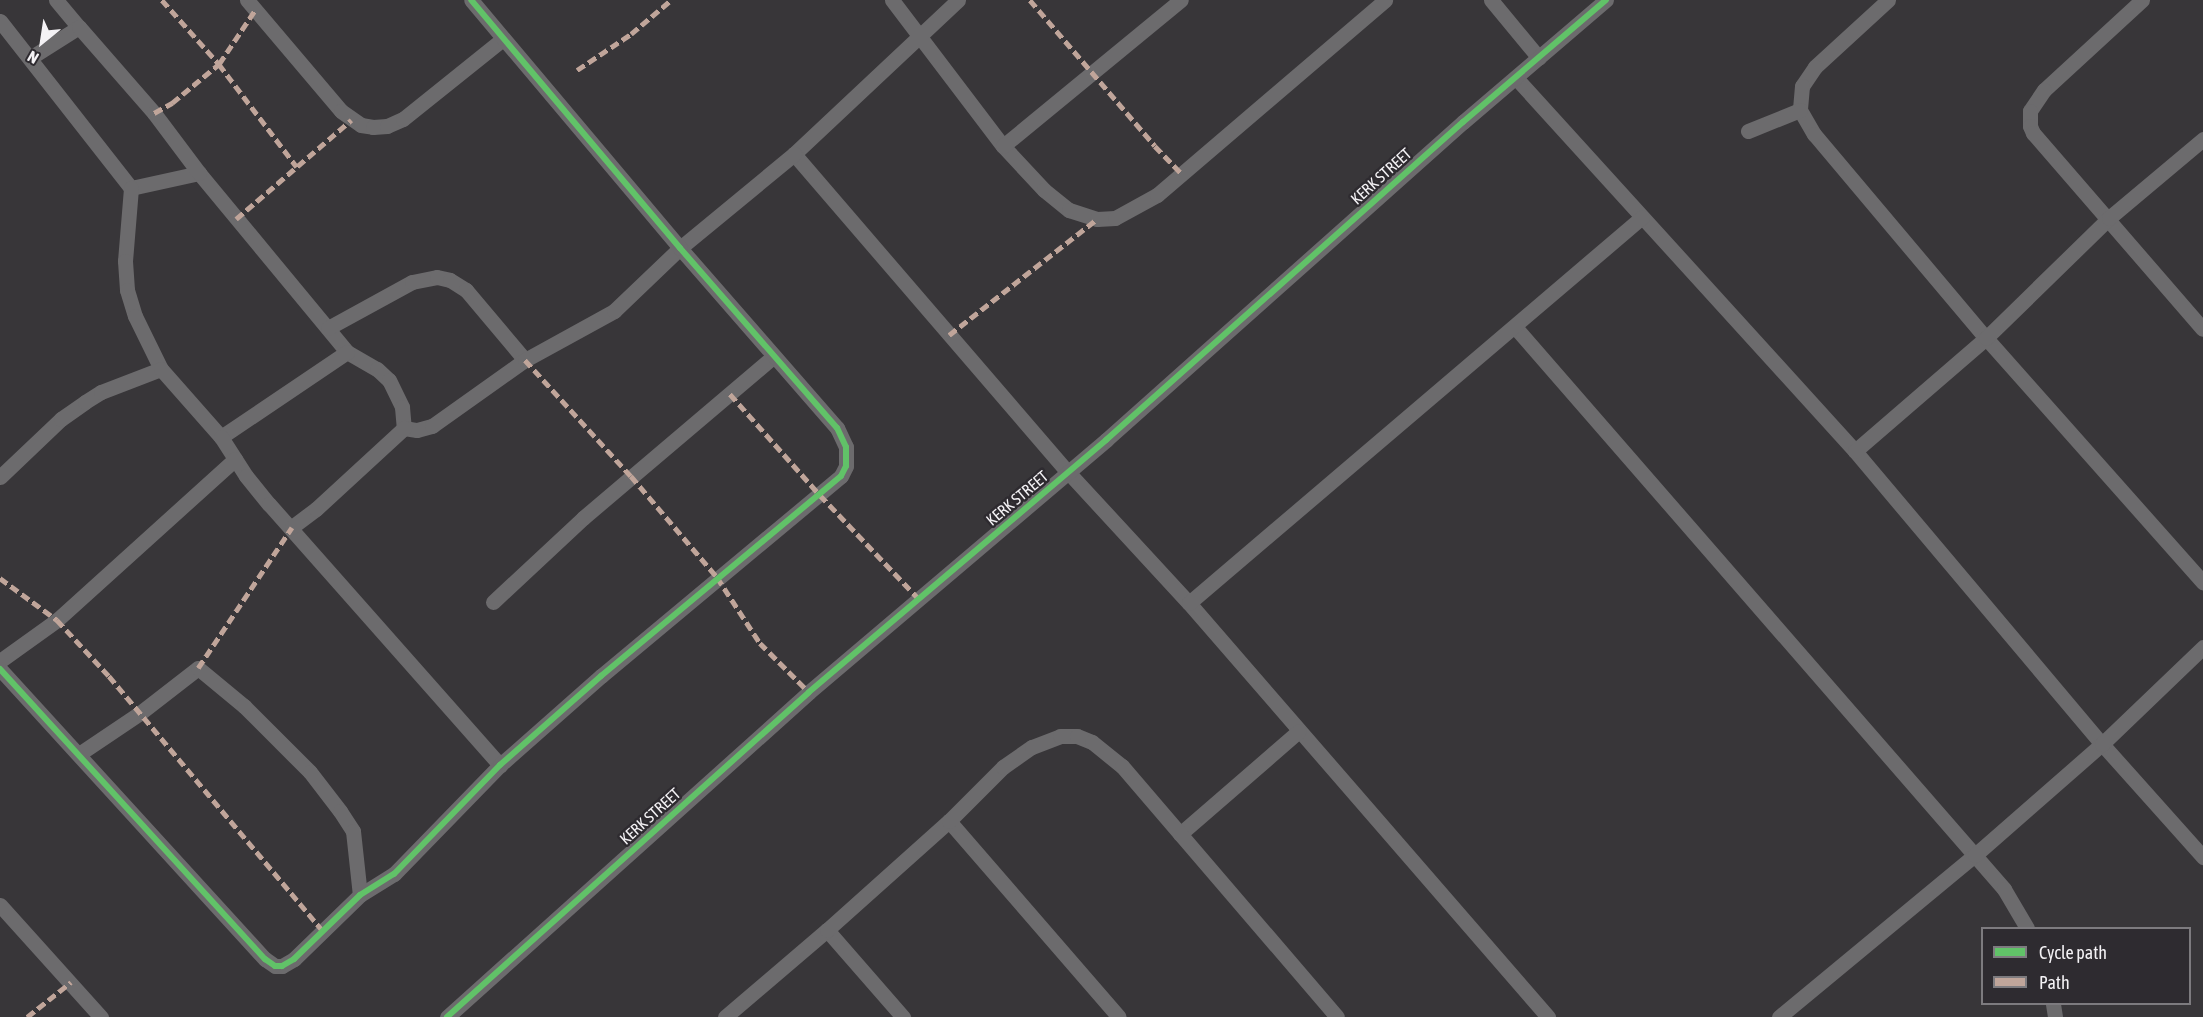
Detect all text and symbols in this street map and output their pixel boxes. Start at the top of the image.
north arrow [12,12,72,72]
text: N [24,47,42,68]
street label: KERK STREET [1347,144,1415,208]
street label: KERK STREET [982,467,1052,529]
street label: KERK STREET [616,784,684,848]
legend [1981,927,2191,1005]
text: Cycle path [2039,942,2107,963]
text: Path [2039,972,2070,993]

